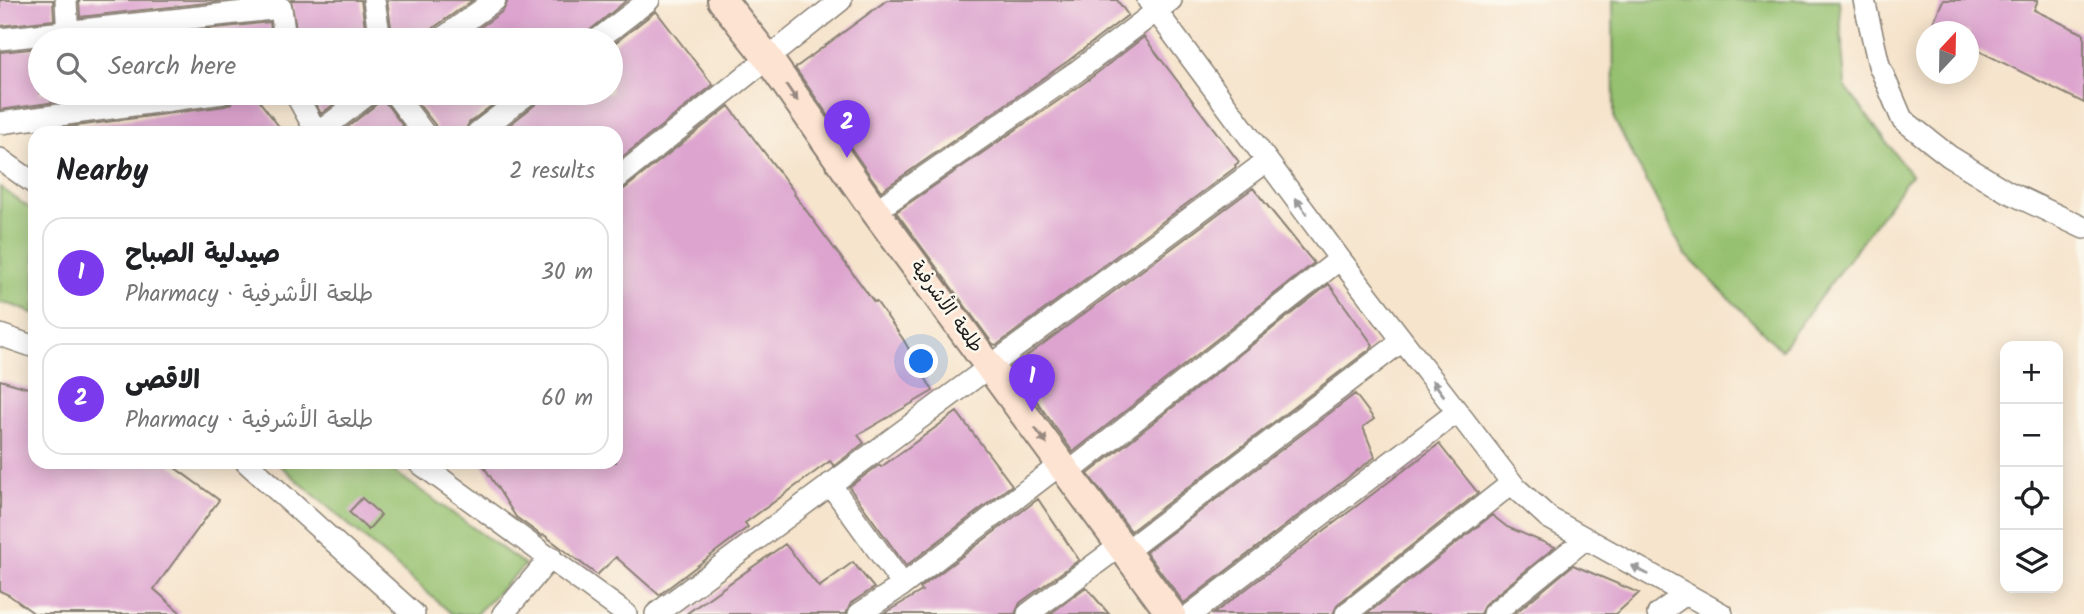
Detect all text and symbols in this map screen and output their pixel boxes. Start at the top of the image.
north arrow [1916,21,1979,84]
search box [28,28,623,105]
text: Search here [108,46,236,88]
icon: search [52,48,90,86]
one-way arrow [785,84,799,102]
pin: 2 [824,100,870,158]
text: Nearby [56,148,148,196]
text: 2 results [509,154,595,190]
one-way arrow [1294,197,1308,215]
text: صيدلية الصباح [125,234,280,276]
street label: طلعة الأشرفية [902,254,990,360]
text: 1 [78,255,84,291]
text: 30 m [541,255,593,291]
text: Pharmacy · طلعة الأشرفية [125,277,373,313]
map controls [2000,341,2063,593]
button: + [2000,341,2063,404]
your location [904,344,938,378]
pin: 1 [1009,354,1055,412]
text: الاقصى [125,360,200,402]
one-way arrow [1431,379,1446,397]
text: 2 [74,381,88,417]
text: 60 m [541,381,593,417]
text: Pharmacy · طلعة الأشرفية [125,403,373,439]
button: − [2000,404,2063,467]
one-way arrow [1033,427,1048,445]
button: locate [2000,467,2063,530]
button: layers [2000,530,2063,593]
one-way arrow [1630,564,1650,576]

